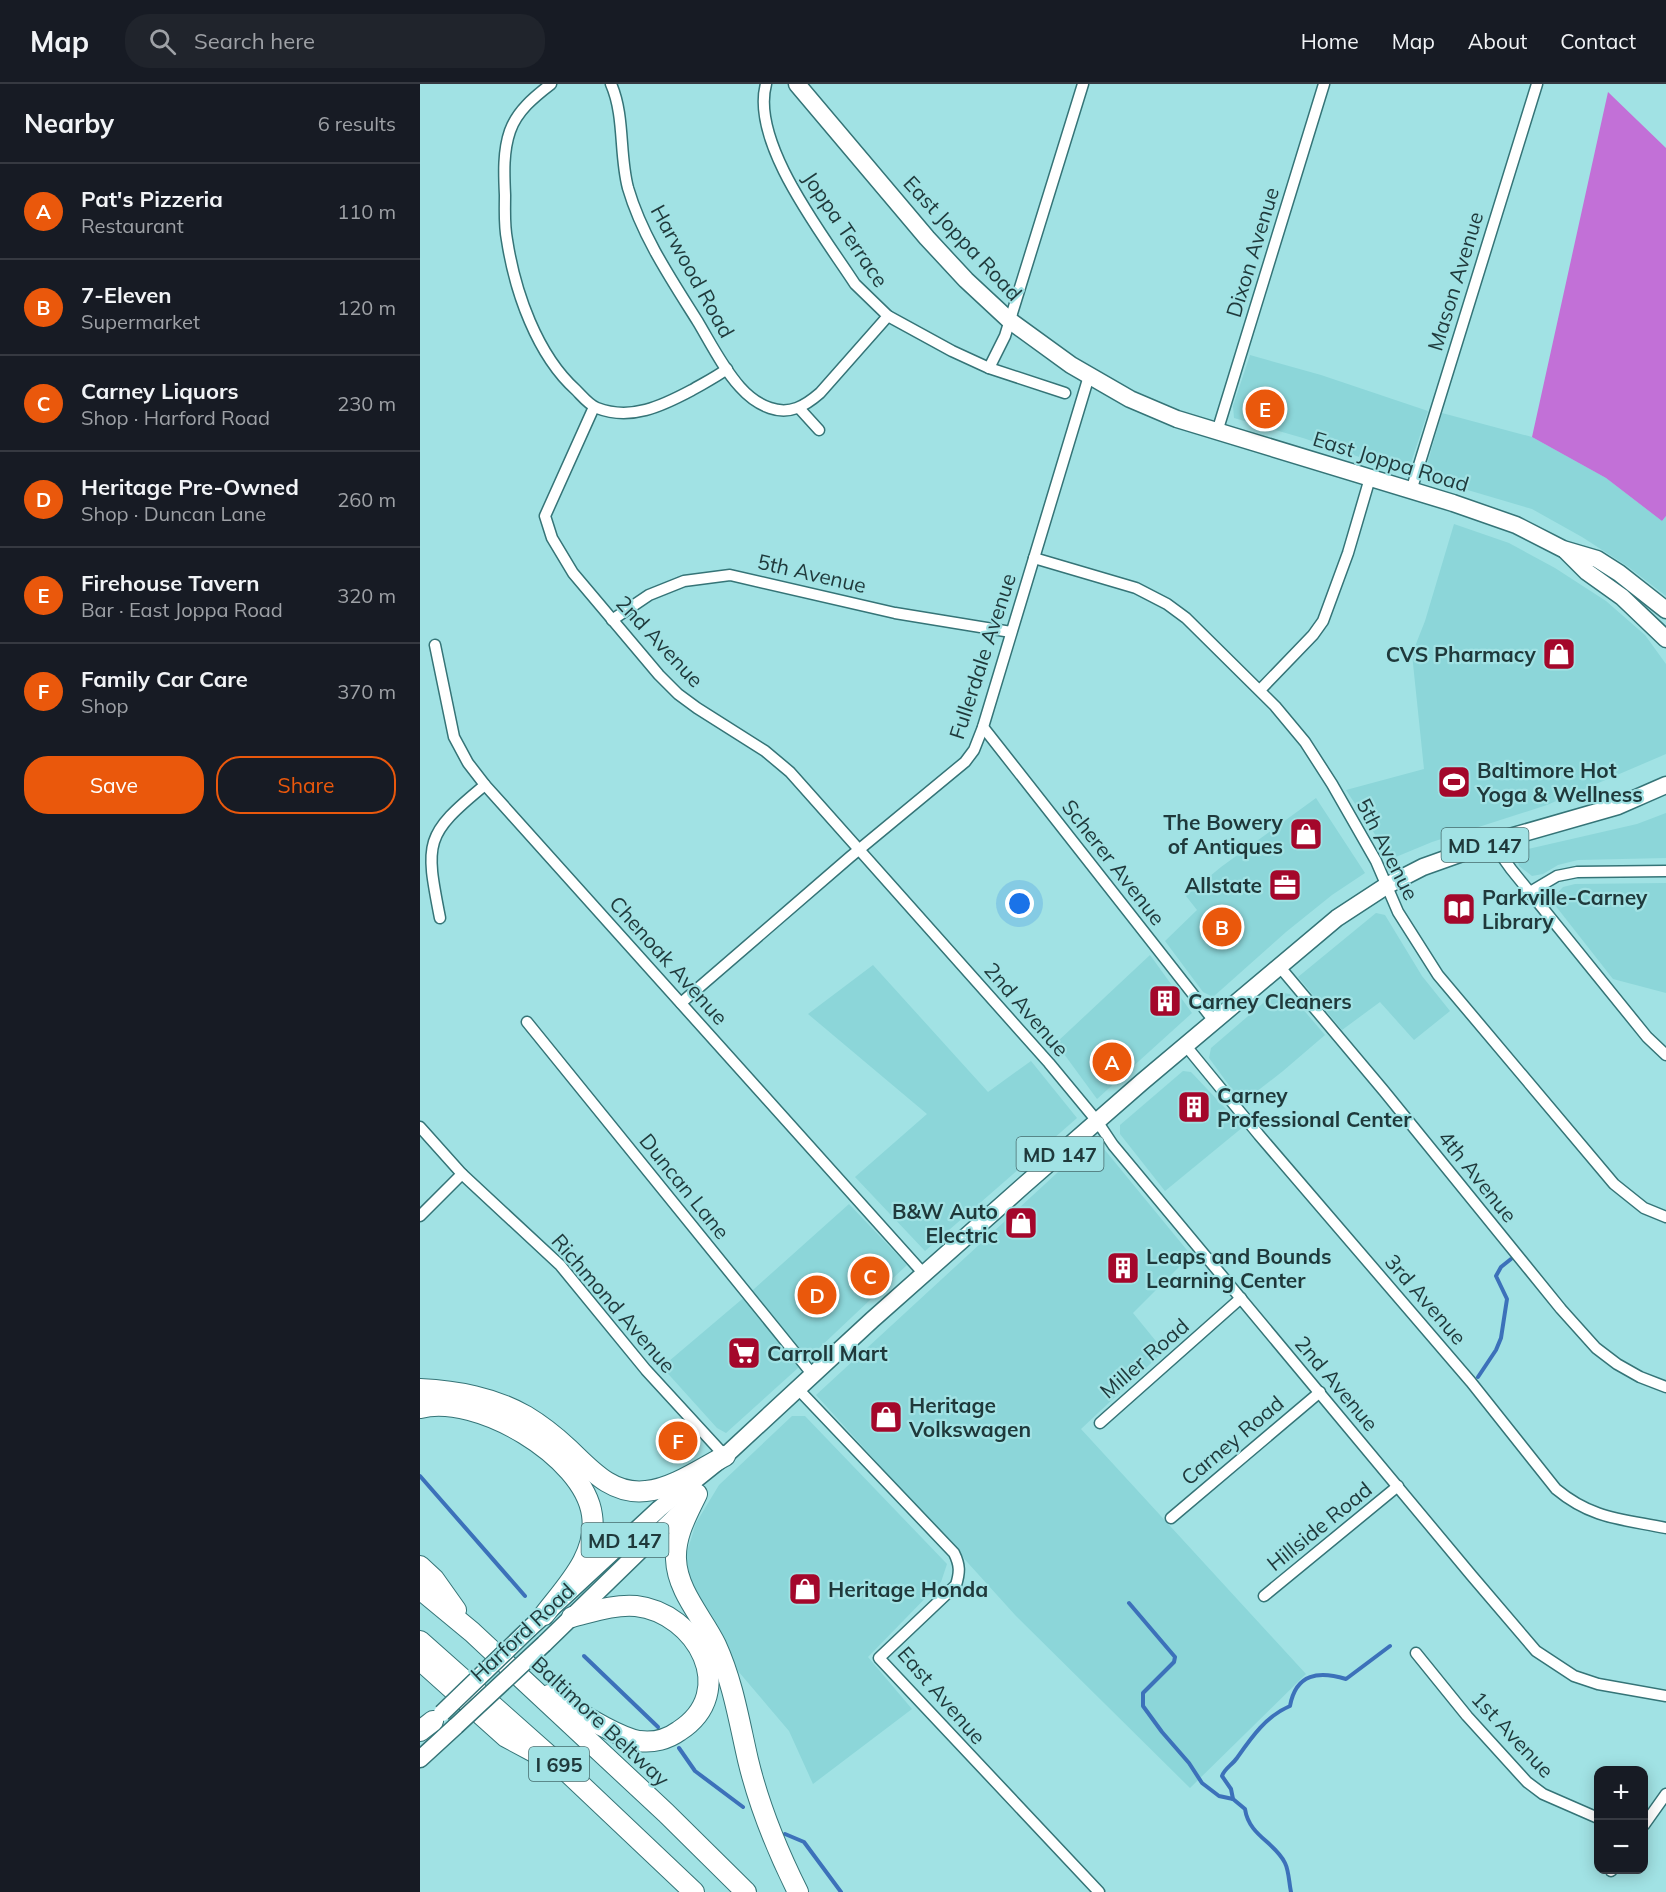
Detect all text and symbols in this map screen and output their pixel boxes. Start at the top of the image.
search box [125,14,545,68]
text: Map [30,24,89,59]
icon: search [146,25,179,58]
text: Search here [194,27,315,55]
text: Home [1301,28,1359,54]
text: Map [1392,28,1435,54]
text: About [1468,28,1527,54]
text: Contact [1560,28,1636,54]
text: Nearby [24,107,114,140]
text: 6 results [318,111,396,136]
street label: Joppa Terrace [798,166,894,292]
street label: East Joppa Road [898,170,1028,306]
street label: Dixon Avenue [1220,184,1284,320]
text: Pat's Pizzeria [81,185,223,213]
text: A [36,199,51,224]
text: 110 m [337,199,396,224]
street label: Harwood Road [646,200,740,342]
street label: Mason Avenue [1422,208,1488,354]
text: Restaurant [81,213,184,238]
text: 7-Eleven [81,281,172,309]
text: B [37,295,50,320]
text: 120 m [337,295,396,320]
text: Supermarket [81,309,200,334]
text: Carney Liquors [81,377,238,405]
pin: E [1246,386,1284,432]
text: C [37,391,50,416]
text: 230 m [337,391,396,416]
text: Shop · Harford Road [81,405,270,430]
street label: East Joppa Road [1310,425,1472,497]
text: Heritage Pre-Owned [81,473,299,501]
text: D [36,487,51,512]
text: 260 m [337,487,396,512]
text: Shop · Duncan Lane [81,501,266,526]
street label: 5th Avenue [755,548,869,598]
text: Firehouse Tavern [81,569,260,597]
street label: Fullerdale Avenue [943,570,1021,742]
text: E [38,583,49,608]
text: 320 m [337,583,396,608]
street label: 2nd Avenue [611,590,709,692]
text: Bar · East Joppa Road [81,597,283,622]
shop icon: CVS Pharmacy [1541,636,1577,672]
place label: CVS Pharmacy [1386,641,1537,667]
text: Family Car Care [81,665,248,693]
text: F [38,679,49,704]
text: 370 m [337,679,396,704]
text: Shop [81,693,129,718]
button: Save [24,756,204,814]
button: Share [216,756,396,814]
place label: Baltimore Hot Yoga & Wellness [1476,757,1643,807]
sports icon: Baltimore Hot Yoga & Wellness [1436,764,1472,800]
street label: Scherer Avenue [1057,794,1171,930]
street label: 5th Avenue [1351,794,1425,904]
place label: The Bowery of Antiques [1163,809,1284,859]
shop icon: The Bowery of Antiques [1288,816,1324,852]
road number: MD 147 [1442,828,1528,862]
office icon: Allstate [1267,867,1303,903]
place label: Allstate [1185,872,1262,898]
place label: Parkville-Carney Library [1482,884,1648,934]
your location [1005,889,1034,918]
street label: Chenoak Avenue [604,890,734,1030]
library icon: Parkville-Carney Library [1441,891,1477,927]
pin: B [1202,904,1242,950]
street label: 2nd Avenue [979,957,1075,1061]
building icon: Carney Cleaners [1147,983,1183,1019]
place label: Carney Cleaners [1188,988,1352,1014]
pin: A [1092,1040,1132,1084]
place label: Carney Professional Center [1217,1082,1412,1132]
building icon: Carney Professional Center [1176,1089,1212,1125]
street label: 4th Avenue [1433,1125,1523,1227]
street label: Duncan Lane [634,1128,736,1244]
road number: MD 147 [1016,1137,1104,1171]
place label: B&W Auto Electric [892,1198,998,1248]
shop icon: B&W Auto Electric [1003,1205,1039,1241]
street label: Richmond Avenue [546,1228,682,1378]
place label: Leaps and Bounds Learning Center [1146,1243,1332,1293]
street label: 3rd Avenue [1380,1248,1472,1350]
building icon: Leaps and Bounds Learning Center [1105,1250,1141,1286]
pin: C [850,1254,890,1298]
pin: D [798,1272,836,1318]
street label: Miller Road [1094,1312,1194,1404]
street label: 2nd Avenue [1290,1330,1384,1436]
supermarket icon: Carroll Mart [726,1335,762,1371]
place label: Carroll Mart [767,1340,888,1366]
street label: Carney Road [1175,1390,1289,1490]
place label: Heritage Volkswagen [908,1392,1031,1442]
shop icon: Heritage Volkswagen [868,1399,904,1435]
pin: F [658,1418,698,1464]
street label: Hillside Road [1261,1476,1377,1576]
road number: MD 147 [582,1523,668,1557]
shop icon: Heritage Honda [787,1571,823,1607]
place label: Heritage Honda [828,1576,988,1602]
street label: Harford Road [465,1577,579,1687]
street label: East Avenue [892,1641,992,1749]
street label: Baltimore Beltway [527,1650,675,1792]
street label: 1st Avenue [1466,1685,1560,1783]
road number: I 695 [529,1747,589,1781]
map controls [1594,1766,1648,1874]
button: + [1594,1766,1648,1820]
button: − [1594,1820,1648,1874]

